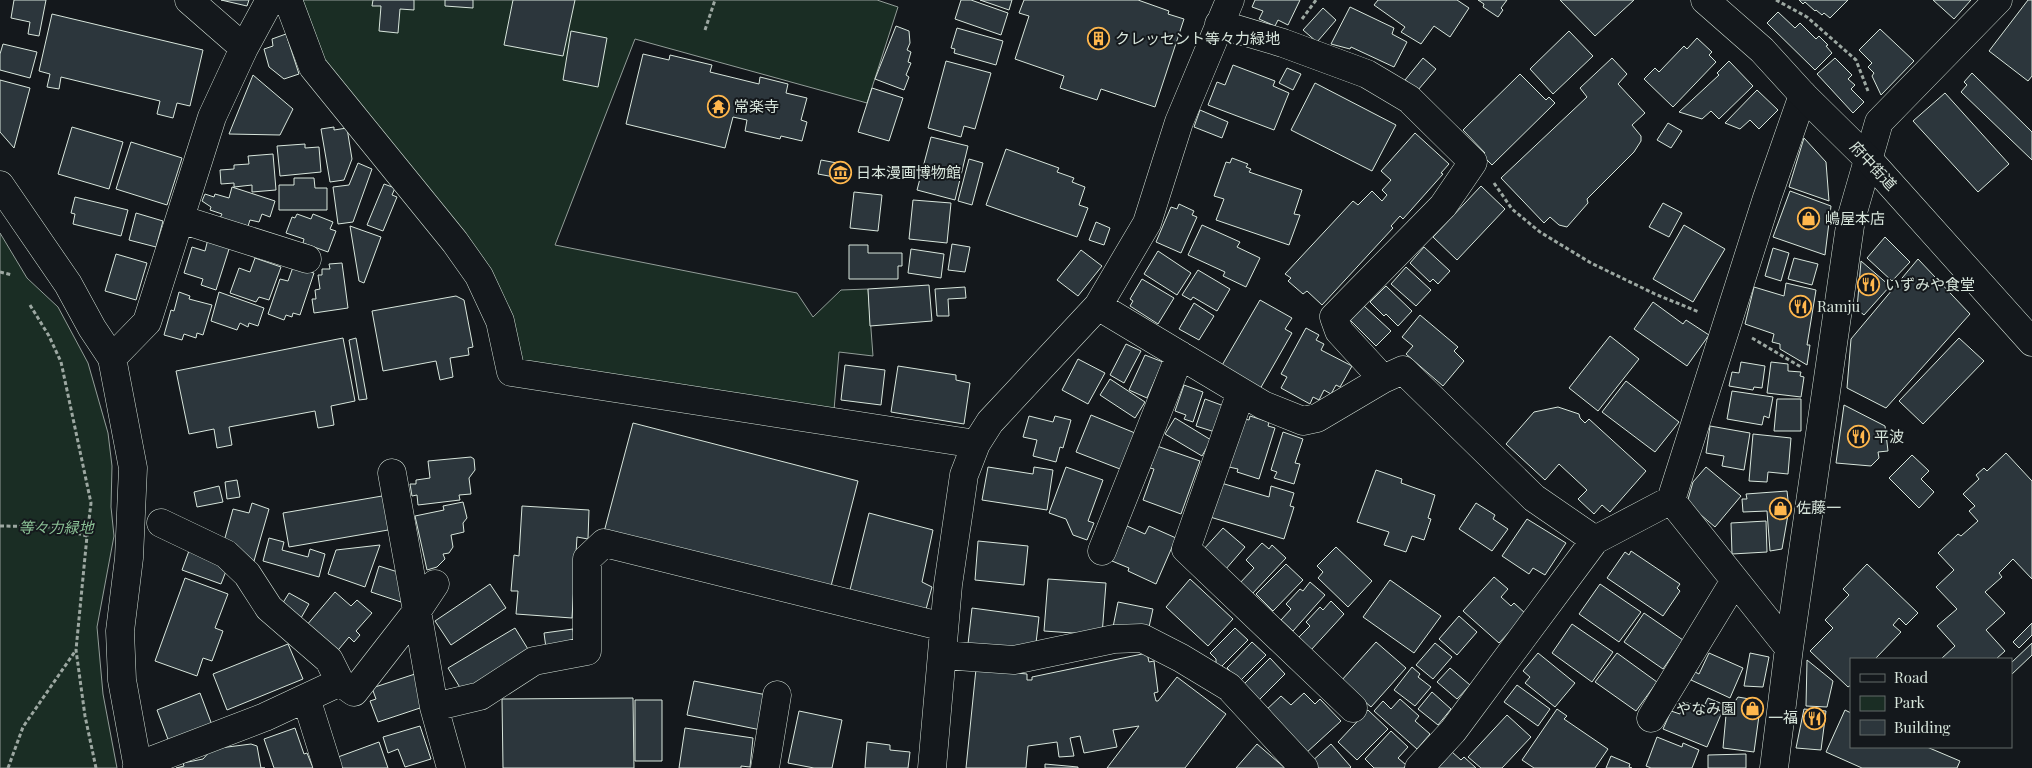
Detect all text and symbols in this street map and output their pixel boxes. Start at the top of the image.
building icon: クレッセント等々力緑地 [1087,27,1111,51]
place label: クレッセント等々力緑地 [1115,28,1280,48]
temple icon: 常楽寺 [706,95,730,119]
place label: 常楽寺 [734,96,779,116]
street label: 府中街道 [1846,137,1902,194]
museum icon: 日本漫画博物館 [828,161,852,185]
place label: 日本漫画博物館 [856,162,961,182]
shop icon: 嶋屋本店 [1797,207,1821,231]
place label: 嶋屋本店 [1825,208,1885,228]
restaurant icon: いずみや食堂 [1857,273,1881,297]
place label: いずみや食堂 [1885,274,1975,294]
restaurant icon: Ramju [1789,295,1813,319]
place label: Ramju [1817,296,1861,316]
restaurant icon: 平波 [1846,425,1870,449]
place label: 平波 [1874,426,1904,446]
shop icon: 佐藤一 [1768,496,1792,520]
place label: 佐藤一 [1796,497,1841,517]
park label: 等々力緑地 [18,517,95,537]
legend [1850,658,2012,748]
text: Road [1894,667,1928,687]
text: Park [1894,692,1926,712]
shop icon: やなみ園 [1740,697,1764,721]
place label: やなみ園 [1676,698,1736,718]
restaurant icon: 一福 [1802,706,1826,730]
place label: 一福 [1768,707,1798,727]
text: Building [1894,717,1951,737]

